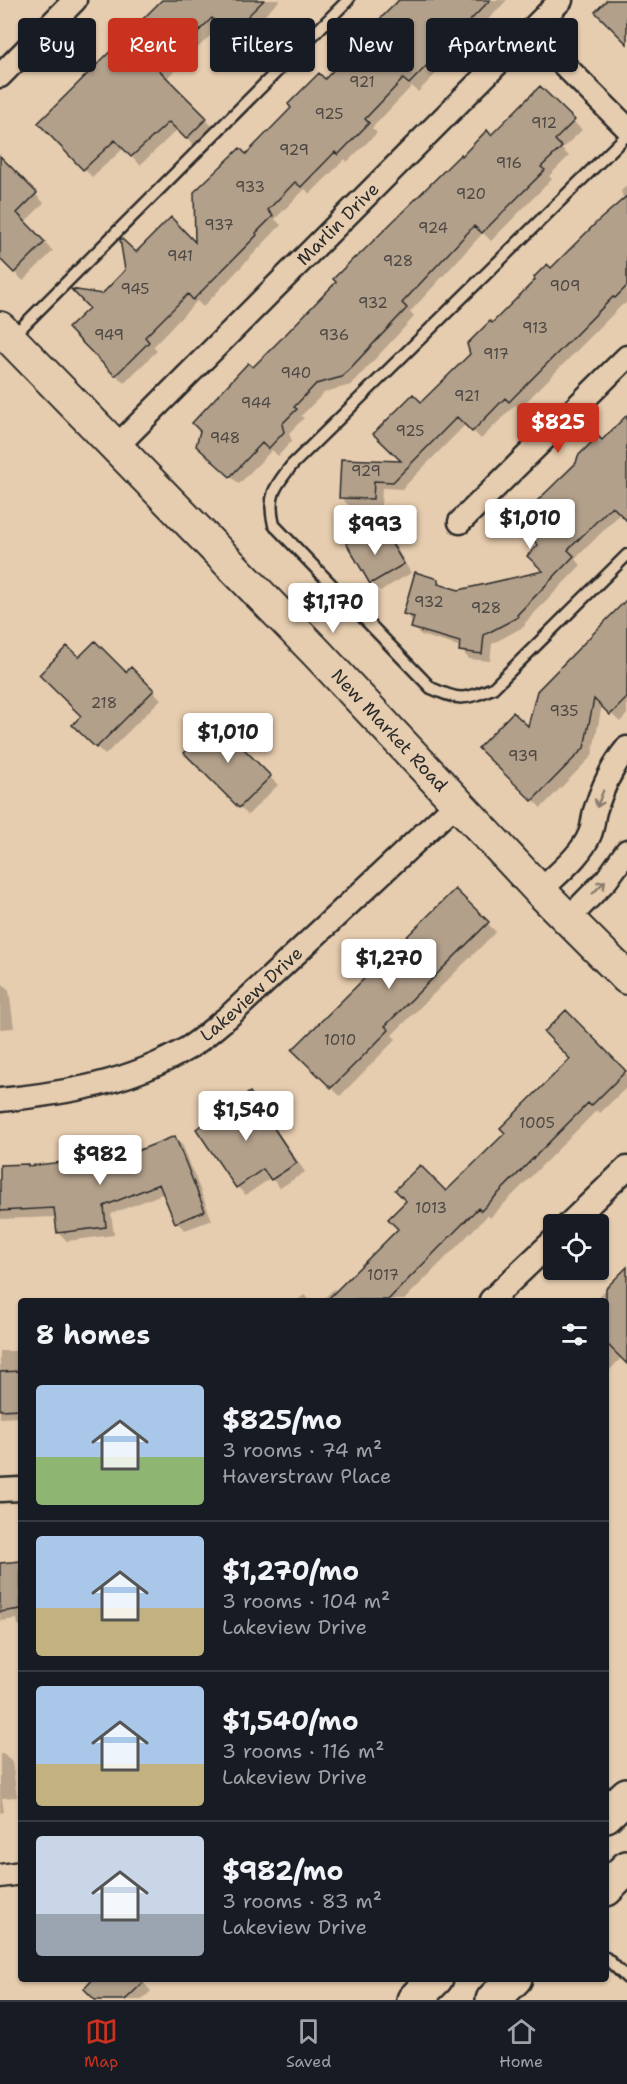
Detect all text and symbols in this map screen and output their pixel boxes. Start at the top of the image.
chip: Buy [18,18,96,72]
chip: Rent [108,18,198,72]
chip: Filters [210,18,315,72]
chip: New [327,18,414,72]
chip: Apartment [426,18,578,72]
house number: 921 [349,72,375,92]
house number: 925 [314,104,344,124]
house number: 912 [531,113,557,133]
house number: 929 [279,140,309,160]
house number: 916 [496,153,522,173]
house number: 933 [235,177,265,197]
street label: Marlin Drive [291,177,384,271]
house number: 920 [456,184,486,204]
house number: 937 [204,215,234,235]
house number: 924 [418,218,448,238]
house number: 941 [167,246,193,266]
house number: 928 [383,251,413,271]
house number: 909 [550,276,580,296]
house number: 945 [120,279,150,299]
house number: 932 [358,293,388,313]
house number: 913 [522,318,548,338]
house number: 949 [94,325,124,345]
house number: 936 [319,325,349,345]
house number: 917 [483,344,509,364]
house number: 940 [281,363,311,383]
house number: 921 [454,386,480,406]
house number: 944 [241,393,271,413]
pin: $825 [522,403,594,454]
text: $825 [531,409,585,435]
house number: 925 [395,421,425,441]
house number: 948 [210,428,240,448]
house number: 929 [351,461,381,481]
pin: $1,010 [481,499,579,550]
pin: $993 [339,505,411,556]
text: $1,010 [499,505,561,531]
text: $993 [348,511,402,537]
pin: $1,170 [284,583,382,634]
text: $1,170 [302,589,364,615]
house number: 932 [414,592,444,612]
house number: 928 [471,598,501,618]
street label: New Market Road [326,664,453,797]
house number: 218 [91,693,117,713]
house number: 935 [549,701,579,721]
pin: $1,010 [179,713,277,764]
text: $1,010 [197,719,259,745]
house number: 939 [508,746,538,766]
one-way arrow [594,789,605,808]
one-way arrow [592,879,607,894]
pin: $1,270 [340,939,438,990]
street label: Lakeview Drive [195,941,308,1047]
text: $1,270 [355,945,423,971]
house number: 1010 [324,1030,356,1050]
pin: $1,540 [197,1091,295,1142]
text: $1,540 [212,1097,280,1123]
house number: 1005 [519,1113,555,1133]
pin: $982 [64,1135,136,1186]
text: $982 [73,1141,127,1167]
house number: 1013 [415,1198,447,1218]
map controls [543,1214,609,1280]
button: locate [543,1214,609,1280]
house number: 1017 [367,1265,399,1285]
text: 8 homes [36,1317,150,1352]
icon: filters [558,1318,591,1351]
text: $825/mo [222,1402,342,1437]
icon: home [84,1409,156,1481]
text: 3 rooms · 74 m² [222,1437,382,1463]
text: Haverstraw Place [222,1463,391,1489]
text: $1,270/mo [222,1553,359,1588]
icon: home [84,1560,156,1632]
text: 3 rooms · 104 m² [222,1588,390,1614]
text: Lakeview Drive [222,1614,367,1640]
text: $1,540/mo [222,1703,359,1738]
icon: home [84,1710,156,1782]
text: 3 rooms · 116 m² [222,1738,384,1764]
text: Lakeview Drive [222,1764,367,1790]
text: $982/mo [222,1853,343,1888]
icon: home [84,1860,156,1932]
text: 3 rooms · 83 m² [222,1888,382,1914]
text: Lakeview Drive [222,1914,367,1940]
tab: Map [84,2015,118,2072]
tab: Saved [286,2015,331,2072]
tab: Home [499,2015,543,2072]

